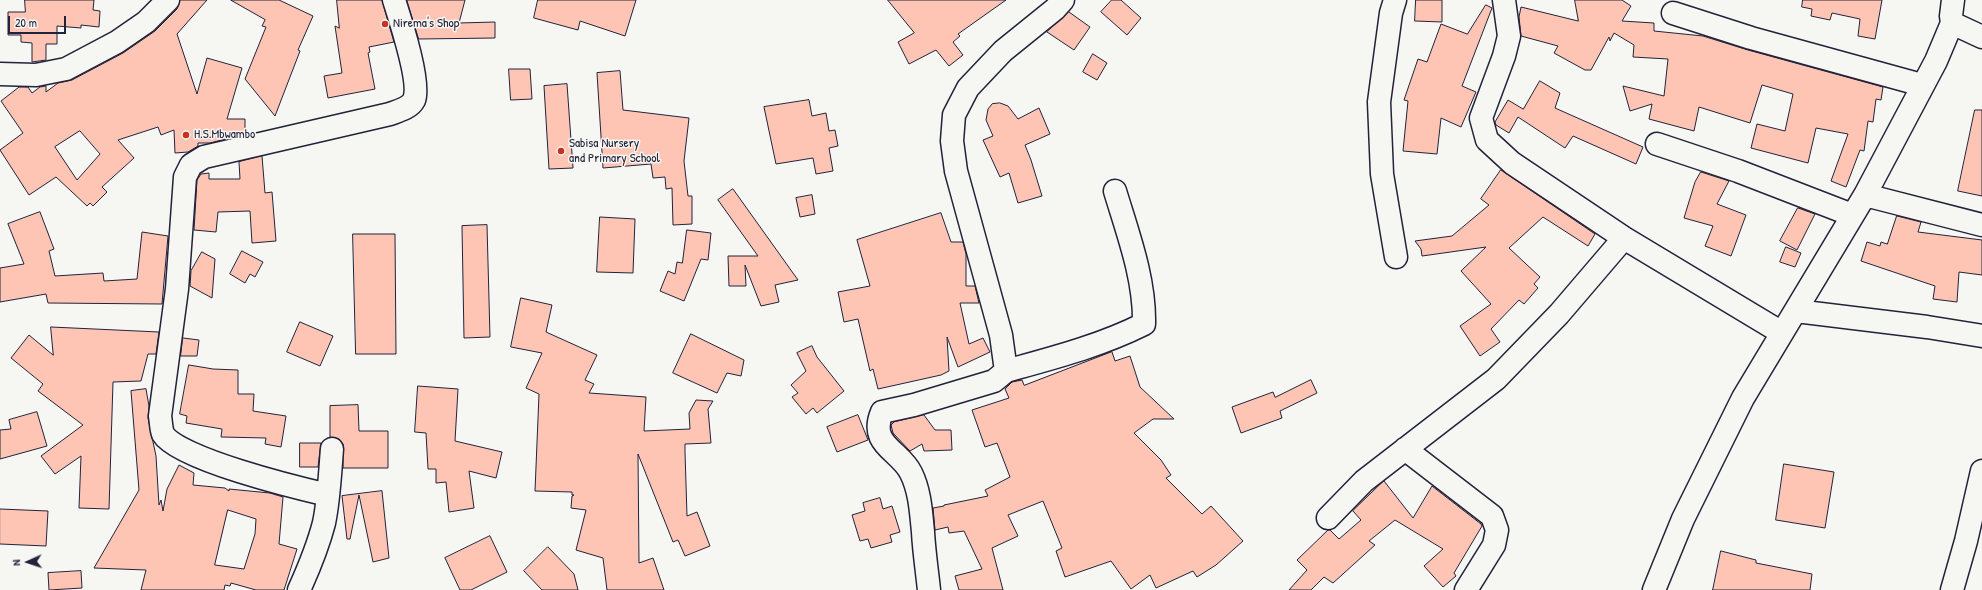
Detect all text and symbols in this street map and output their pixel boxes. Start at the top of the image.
scale bar [10,8,68,34]
text: 20 m [15,14,37,31]
place label: Nirema's Shop [393,16,459,32]
marker: Nirema's Shop [380,19,390,29]
place label: H.S.Mbwambo [194,127,255,143]
marker: H.S.Mbwambo [181,130,191,140]
place label: Sabisa Nursery and Primary School [569,136,660,167]
marker: Sabisa Nursery and Primary School [556,146,566,156]
north arrow [8,542,48,582]
text: N [9,559,23,566]

